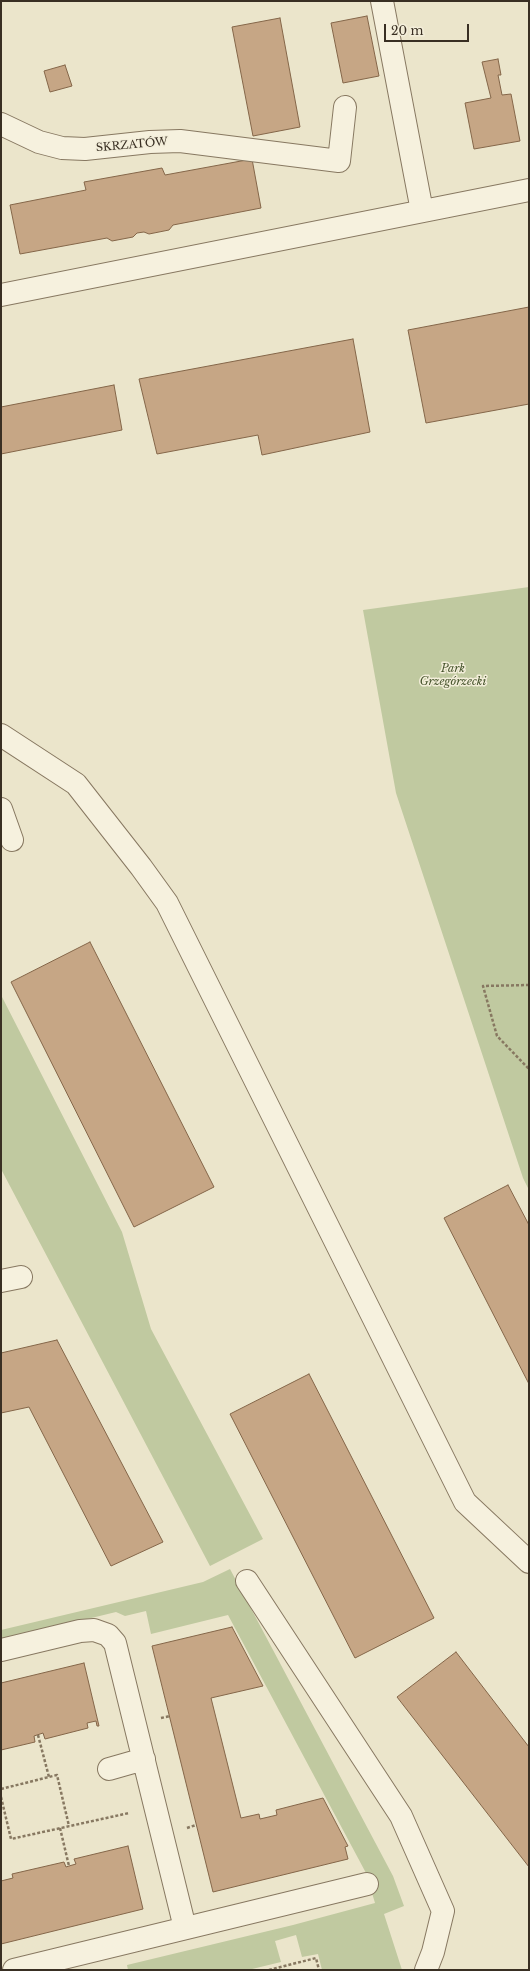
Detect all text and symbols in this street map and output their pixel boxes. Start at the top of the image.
scale bar [386,16,471,42]
text: 20 m [391,23,423,38]
street label: SKRZATÓW [95,135,169,155]
park label: Park Grzegórzecki [420,662,486,688]

